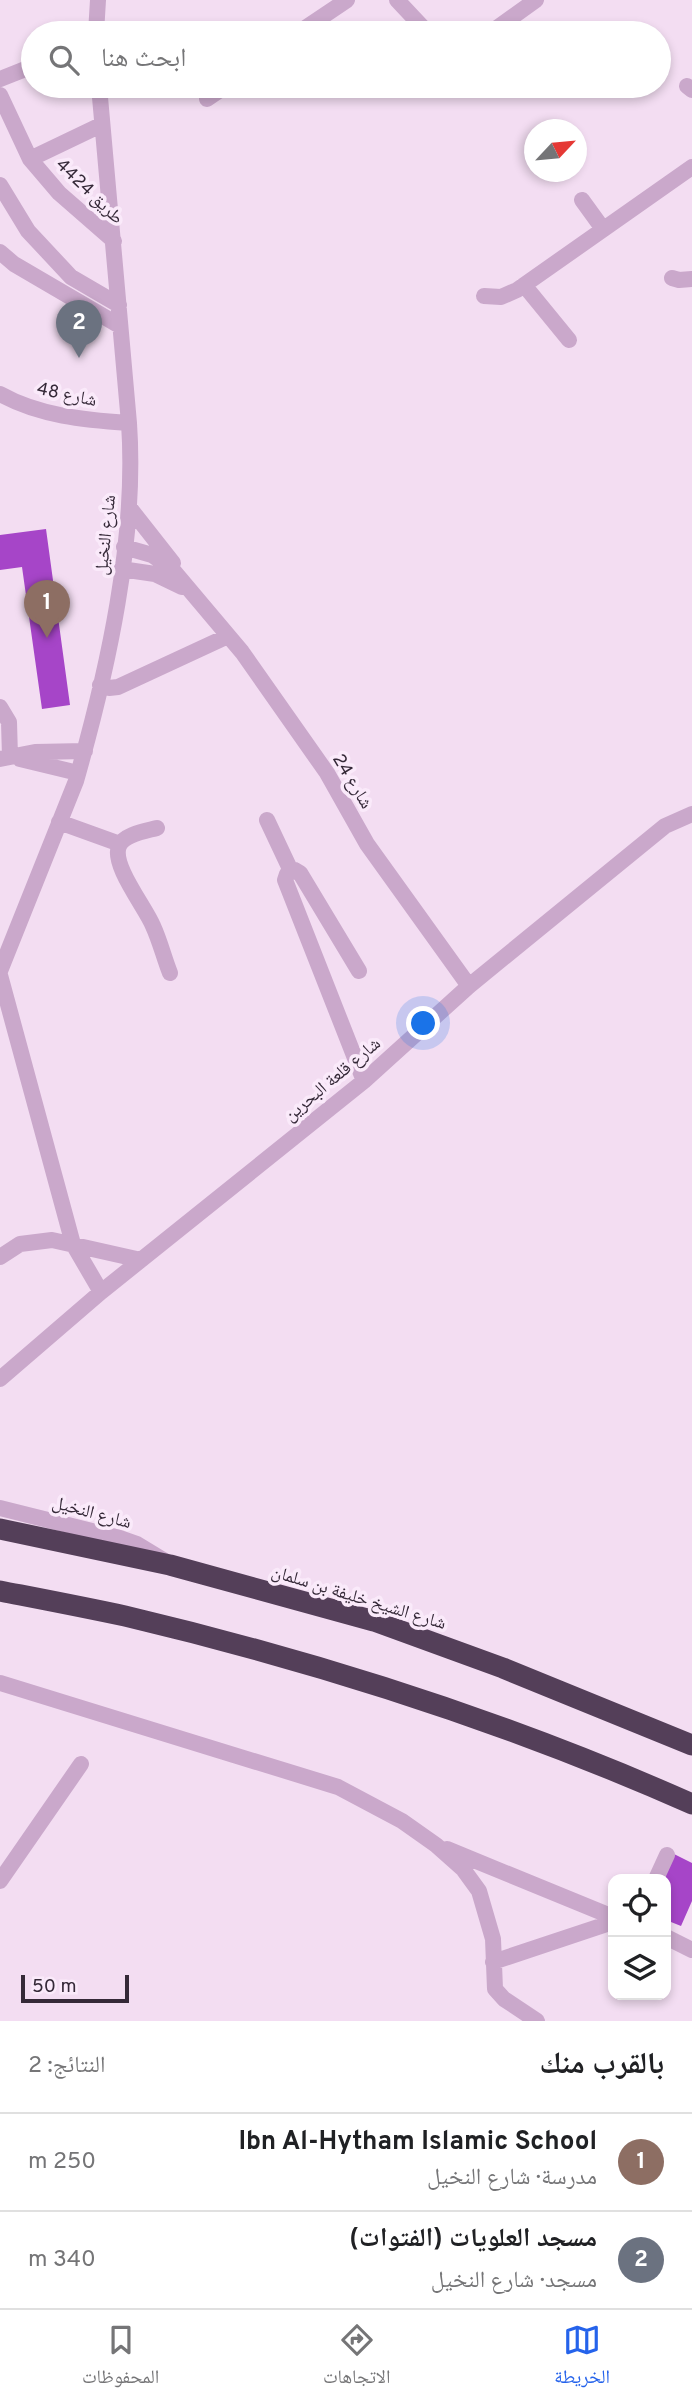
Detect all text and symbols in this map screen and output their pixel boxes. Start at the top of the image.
search box [21,21,671,98]
icon: search [45,41,83,79]
text: ابحث هنا [101,43,186,76]
north arrow [524,119,587,182]
street label: طريق 4424 [50,154,128,230]
pin: 2 [56,300,102,358]
street label: شارع 48 [35,378,99,413]
street label: شارع النخيل [91,494,122,577]
pin: 1 [24,580,70,638]
street label: شارع 24 [326,750,377,814]
your location [406,1006,440,1040]
street label: شارع قلعة البحرين [280,1033,386,1127]
street label: شارع النخيل [50,1492,134,1535]
street label: شارع الشيخ خليفة بن سلمان [268,1561,449,1636]
map controls [608,1874,671,2000]
button: locate [608,1874,671,1937]
button: layers [608,1937,671,2000]
scale bar [21,1972,130,2004]
text: 50 m [32,1975,77,1999]
text: بالقرب منك [539,2047,664,2084]
text: النتائج: 2 [28,2052,105,2081]
text: Ibn Al-Hytham Islamic School [238,2126,597,2159]
text: 250 m [28,2148,96,2177]
text: 1 [636,2148,646,2177]
text: مدرسة · شارع النخيل [427,2164,597,2193]
text: مسجد العلويات (الفتوات) [349,2223,597,2256]
text: 340 m [28,2246,96,2275]
text: 2 [634,2246,648,2275]
text: مسجد · شارع النخيل [431,2267,597,2296]
tab: المحفوظات [82,2321,159,2395]
tab: الاتجاهات [323,2321,390,2395]
tab: الخريطة [554,2321,610,2395]

